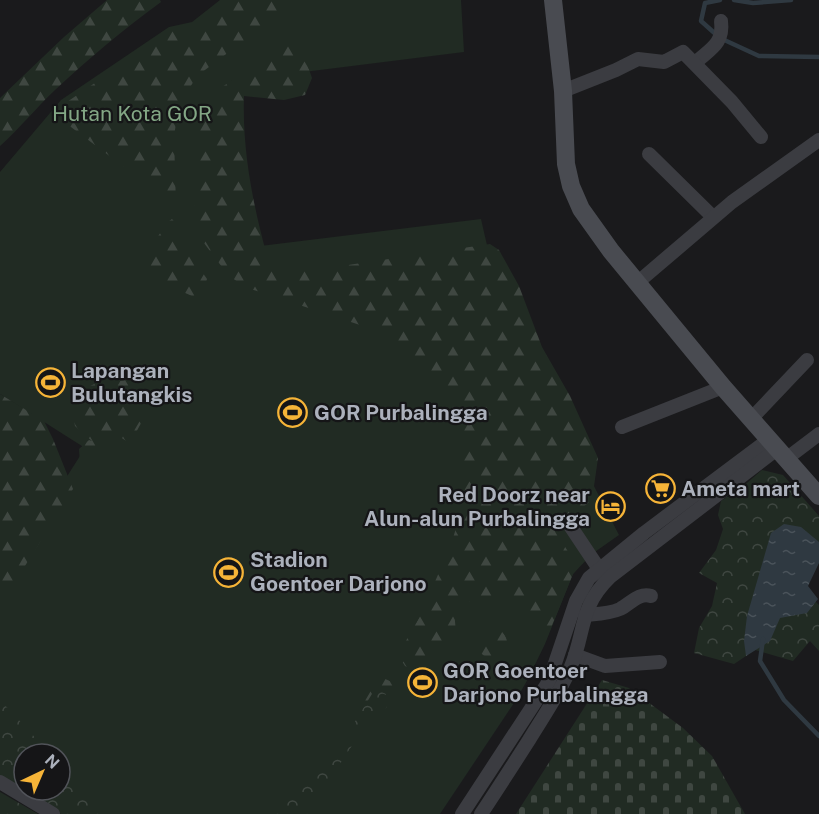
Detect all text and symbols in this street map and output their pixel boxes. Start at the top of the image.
park label: Hutan Kota GOR [52,101,212,126]
place label: Lapangan Bulutangkis [71,358,192,407]
sports icon: Lapangan Bulutangkis [34,367,66,399]
sports icon: GOR Purbalingga [277,397,309,429]
place label: GOR Purbalingga [314,400,488,425]
supermarket icon: Ameta mart [644,473,676,505]
place label: Ameta mart [681,476,800,501]
place label: Red Doorz near Alun-alun Purbalingga [364,482,590,531]
hotel icon: Red Doorz near Alun-alun Purbalingga [595,491,627,523]
place label: Stadion Goentoer Darjono [250,547,427,596]
sports icon: Stadion Goentoer Darjono [213,556,245,588]
place label: GOR Goentoer Darjono Purbalingga [443,658,648,707]
sports icon: GOR Goentoer Darjono Purbalingga [406,667,438,699]
north arrow [12,742,72,802]
text: N [41,750,63,773]

